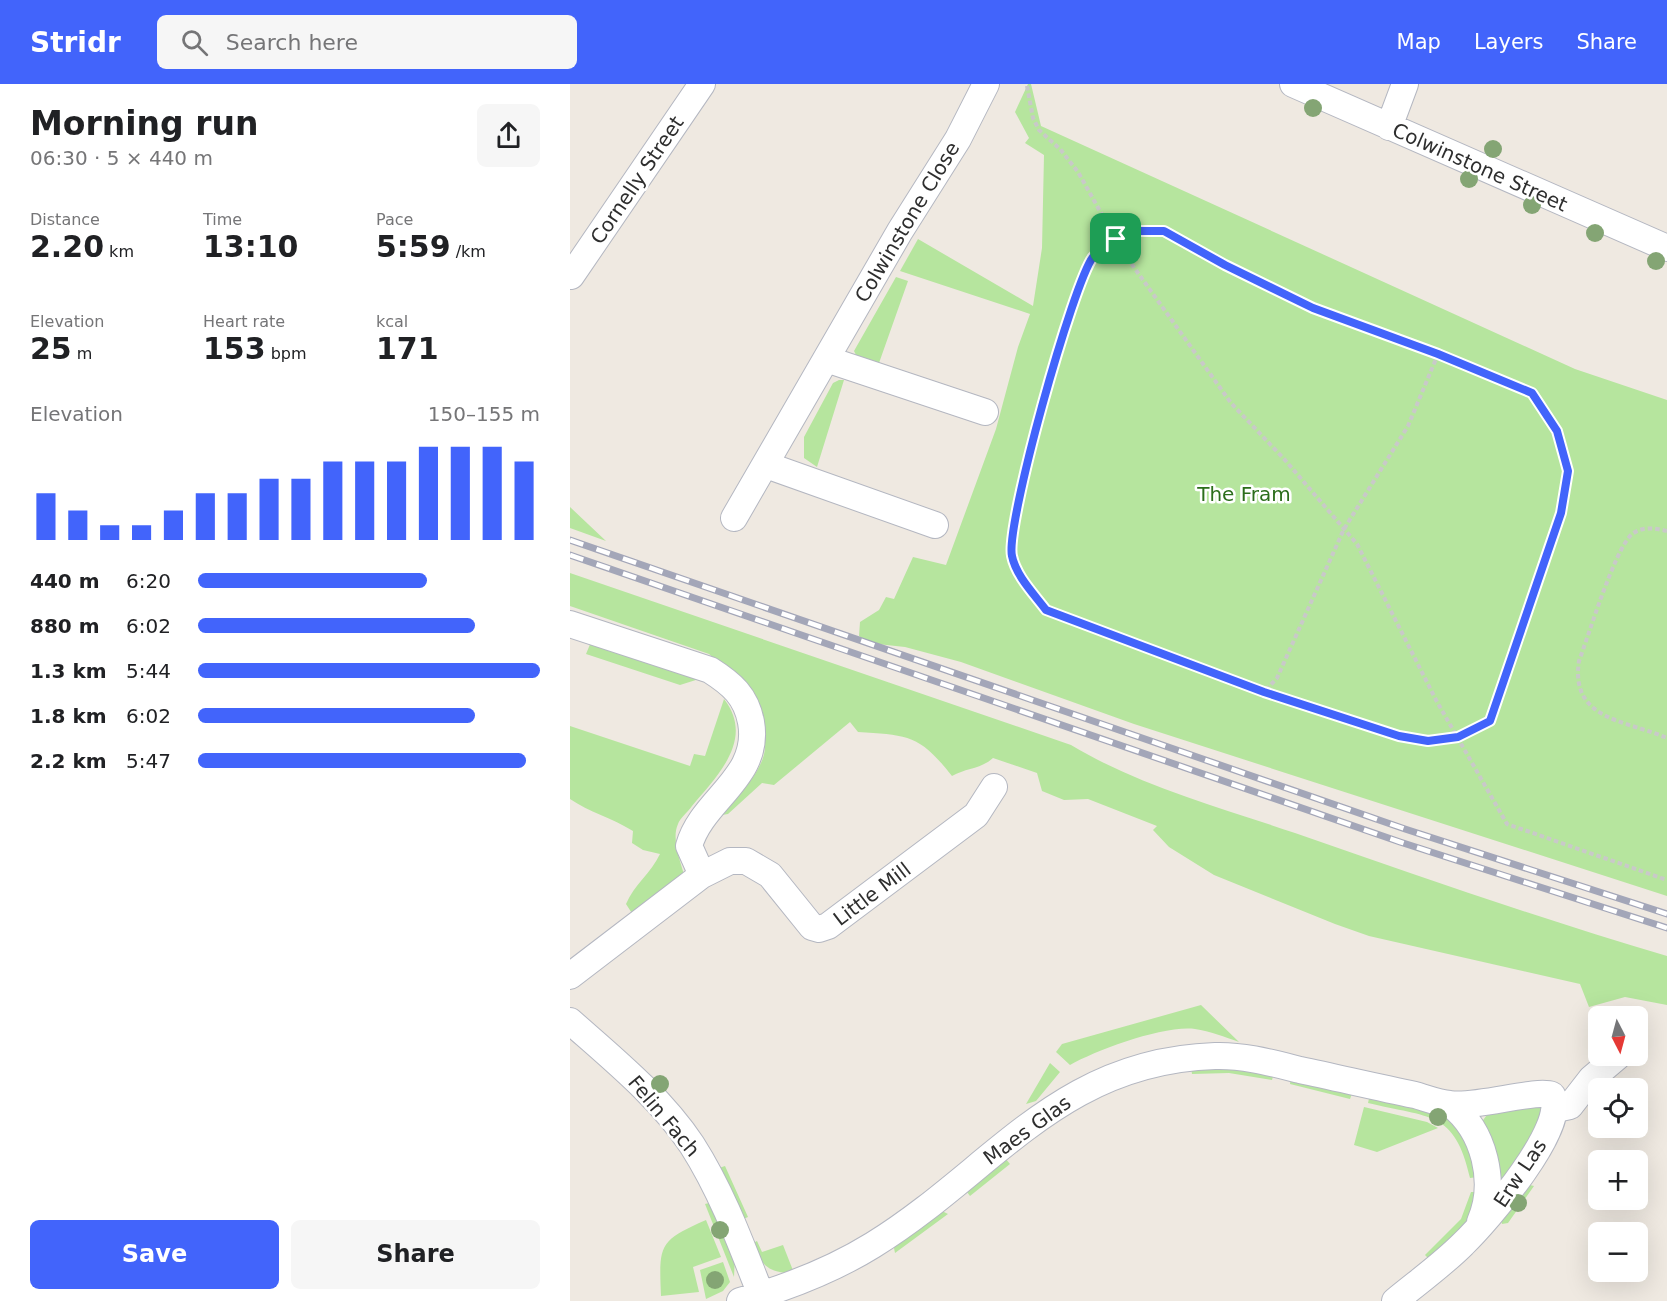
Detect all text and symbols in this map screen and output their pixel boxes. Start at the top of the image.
search box [157,15,577,69]
text: Stridr [30,26,121,59]
icon: search [178,26,211,59]
text: Search here [226,30,358,55]
text: Map [1397,30,1441,54]
text: Layers [1474,30,1543,54]
text: Share [1576,30,1637,54]
text: Morning run [30,104,258,143]
button: share [477,104,540,167]
street label: Cornelly Street [585,111,689,249]
street label: Colwinstone Street [1389,118,1571,216]
street label: Colwinstone Close [850,138,964,306]
text: 06:30 · 5 × 440 m [30,146,213,170]
text: Distance [30,210,100,229]
text: Time [203,210,242,229]
text: Pace [376,210,413,229]
pin [1090,213,1141,264]
icon: arrive [1099,222,1132,255]
text: 2.20 [30,229,104,264]
text: 13:10 [203,229,299,264]
text: 5:59 [376,229,451,264]
text: km [104,242,134,261]
text: /km [451,242,486,261]
text: Elevation [30,312,104,331]
text: Heart rate [203,312,285,331]
text: kcal [376,312,408,331]
text: 25 [30,331,72,366]
text: 153 [203,331,266,366]
text: 171 [376,331,439,366]
text: m [72,344,92,363]
text: bpm [266,344,307,363]
text: Elevation [30,402,123,426]
text: 150–155 m [428,402,540,426]
park label: The Fram [1196,482,1291,506]
text: 440 m [30,569,100,593]
text: 6:20 [126,569,171,593]
text: 880 m [30,614,100,638]
text: 6:02 [126,614,171,638]
text: 1.3 km [30,659,107,683]
text: 5:44 [126,659,171,683]
text: 1.8 km [30,704,107,728]
text: 6:02 [126,704,171,728]
text: 2.2 km [30,749,107,773]
text: 5:47 [126,749,171,773]
street label: Little Mill [829,857,915,931]
north arrow [1588,1006,1648,1066]
map controls [1588,1006,1648,1282]
street label: Felin Fach [623,1071,705,1161]
button: locate [1588,1078,1648,1138]
street label: Maes Glas [979,1090,1075,1170]
street label: Erw Las [1488,1134,1552,1212]
button: + [1588,1150,1648,1210]
button: Save [30,1220,279,1289]
button: Share [291,1220,540,1289]
button: − [1588,1222,1648,1282]

